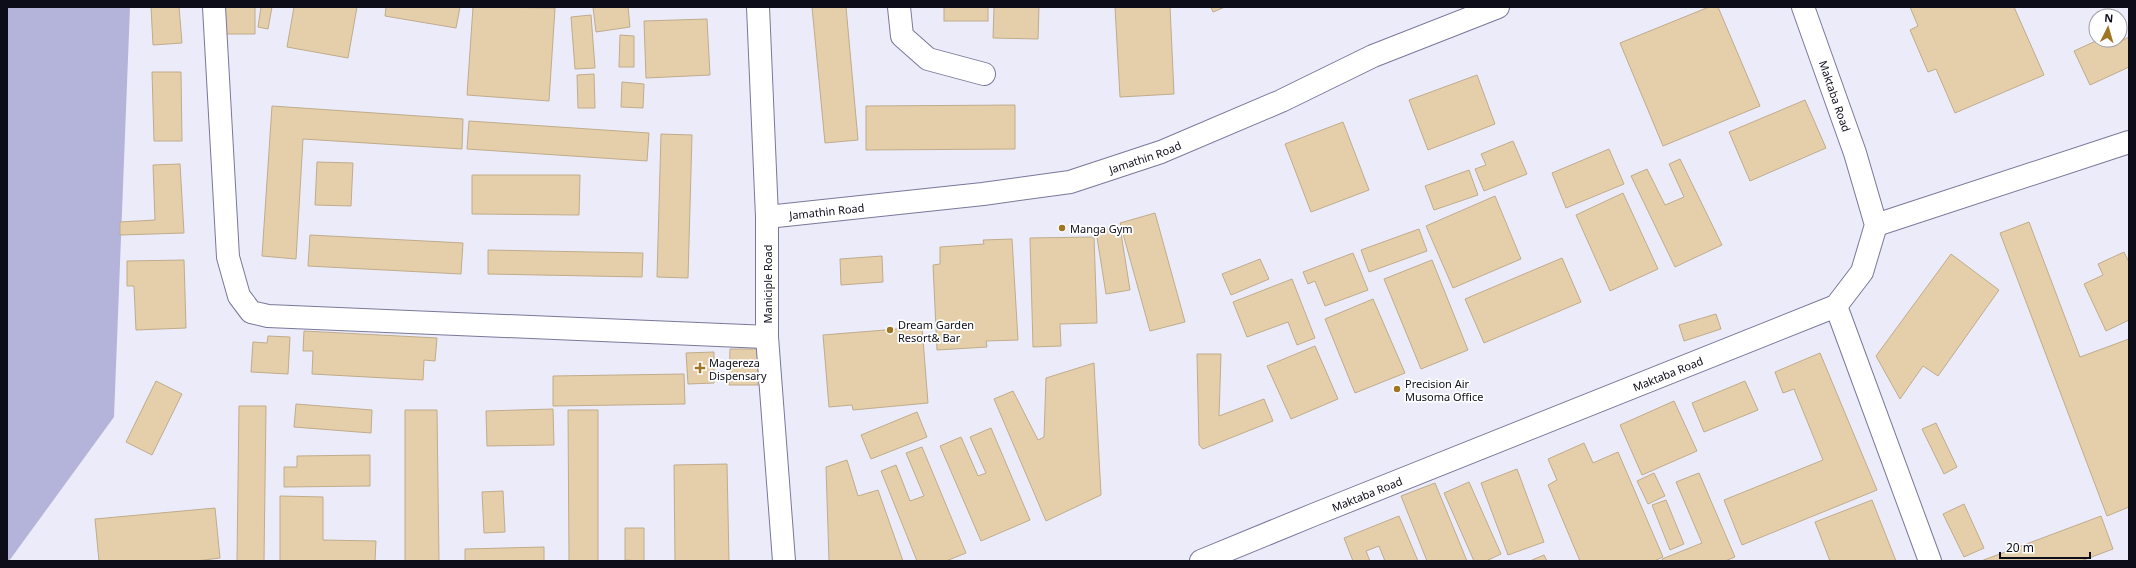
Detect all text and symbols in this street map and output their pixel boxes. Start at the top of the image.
north arrow [2088,8,2128,48]
text: N [2104,10,2114,25]
street label: Maktaba Road [1816,58,1854,134]
street label: Jamathin Road [1106,137,1183,177]
street label: Jamathin Road [787,199,865,222]
place label: Manga Gym [1070,221,1133,236]
marker: Manga Gym [1057,223,1067,233]
street label: Maniciple Road [760,244,775,324]
place label: Dream Garden Resort& Bar [898,317,974,345]
marker: Dream Garden Resort& Bar [885,325,895,335]
street label: Maktaba Road [1630,352,1705,394]
place label: Magereza Dispensary [709,355,767,383]
marker: Magereza Dispensary [694,362,706,374]
place label: Precision Air Musoma Office [1405,376,1484,404]
marker: Precision Air Musoma Office [1392,384,1402,394]
street label: Maktaba Road [1329,473,1404,514]
scale bar [2000,534,2090,560]
text: 20 m [2006,539,2034,556]

